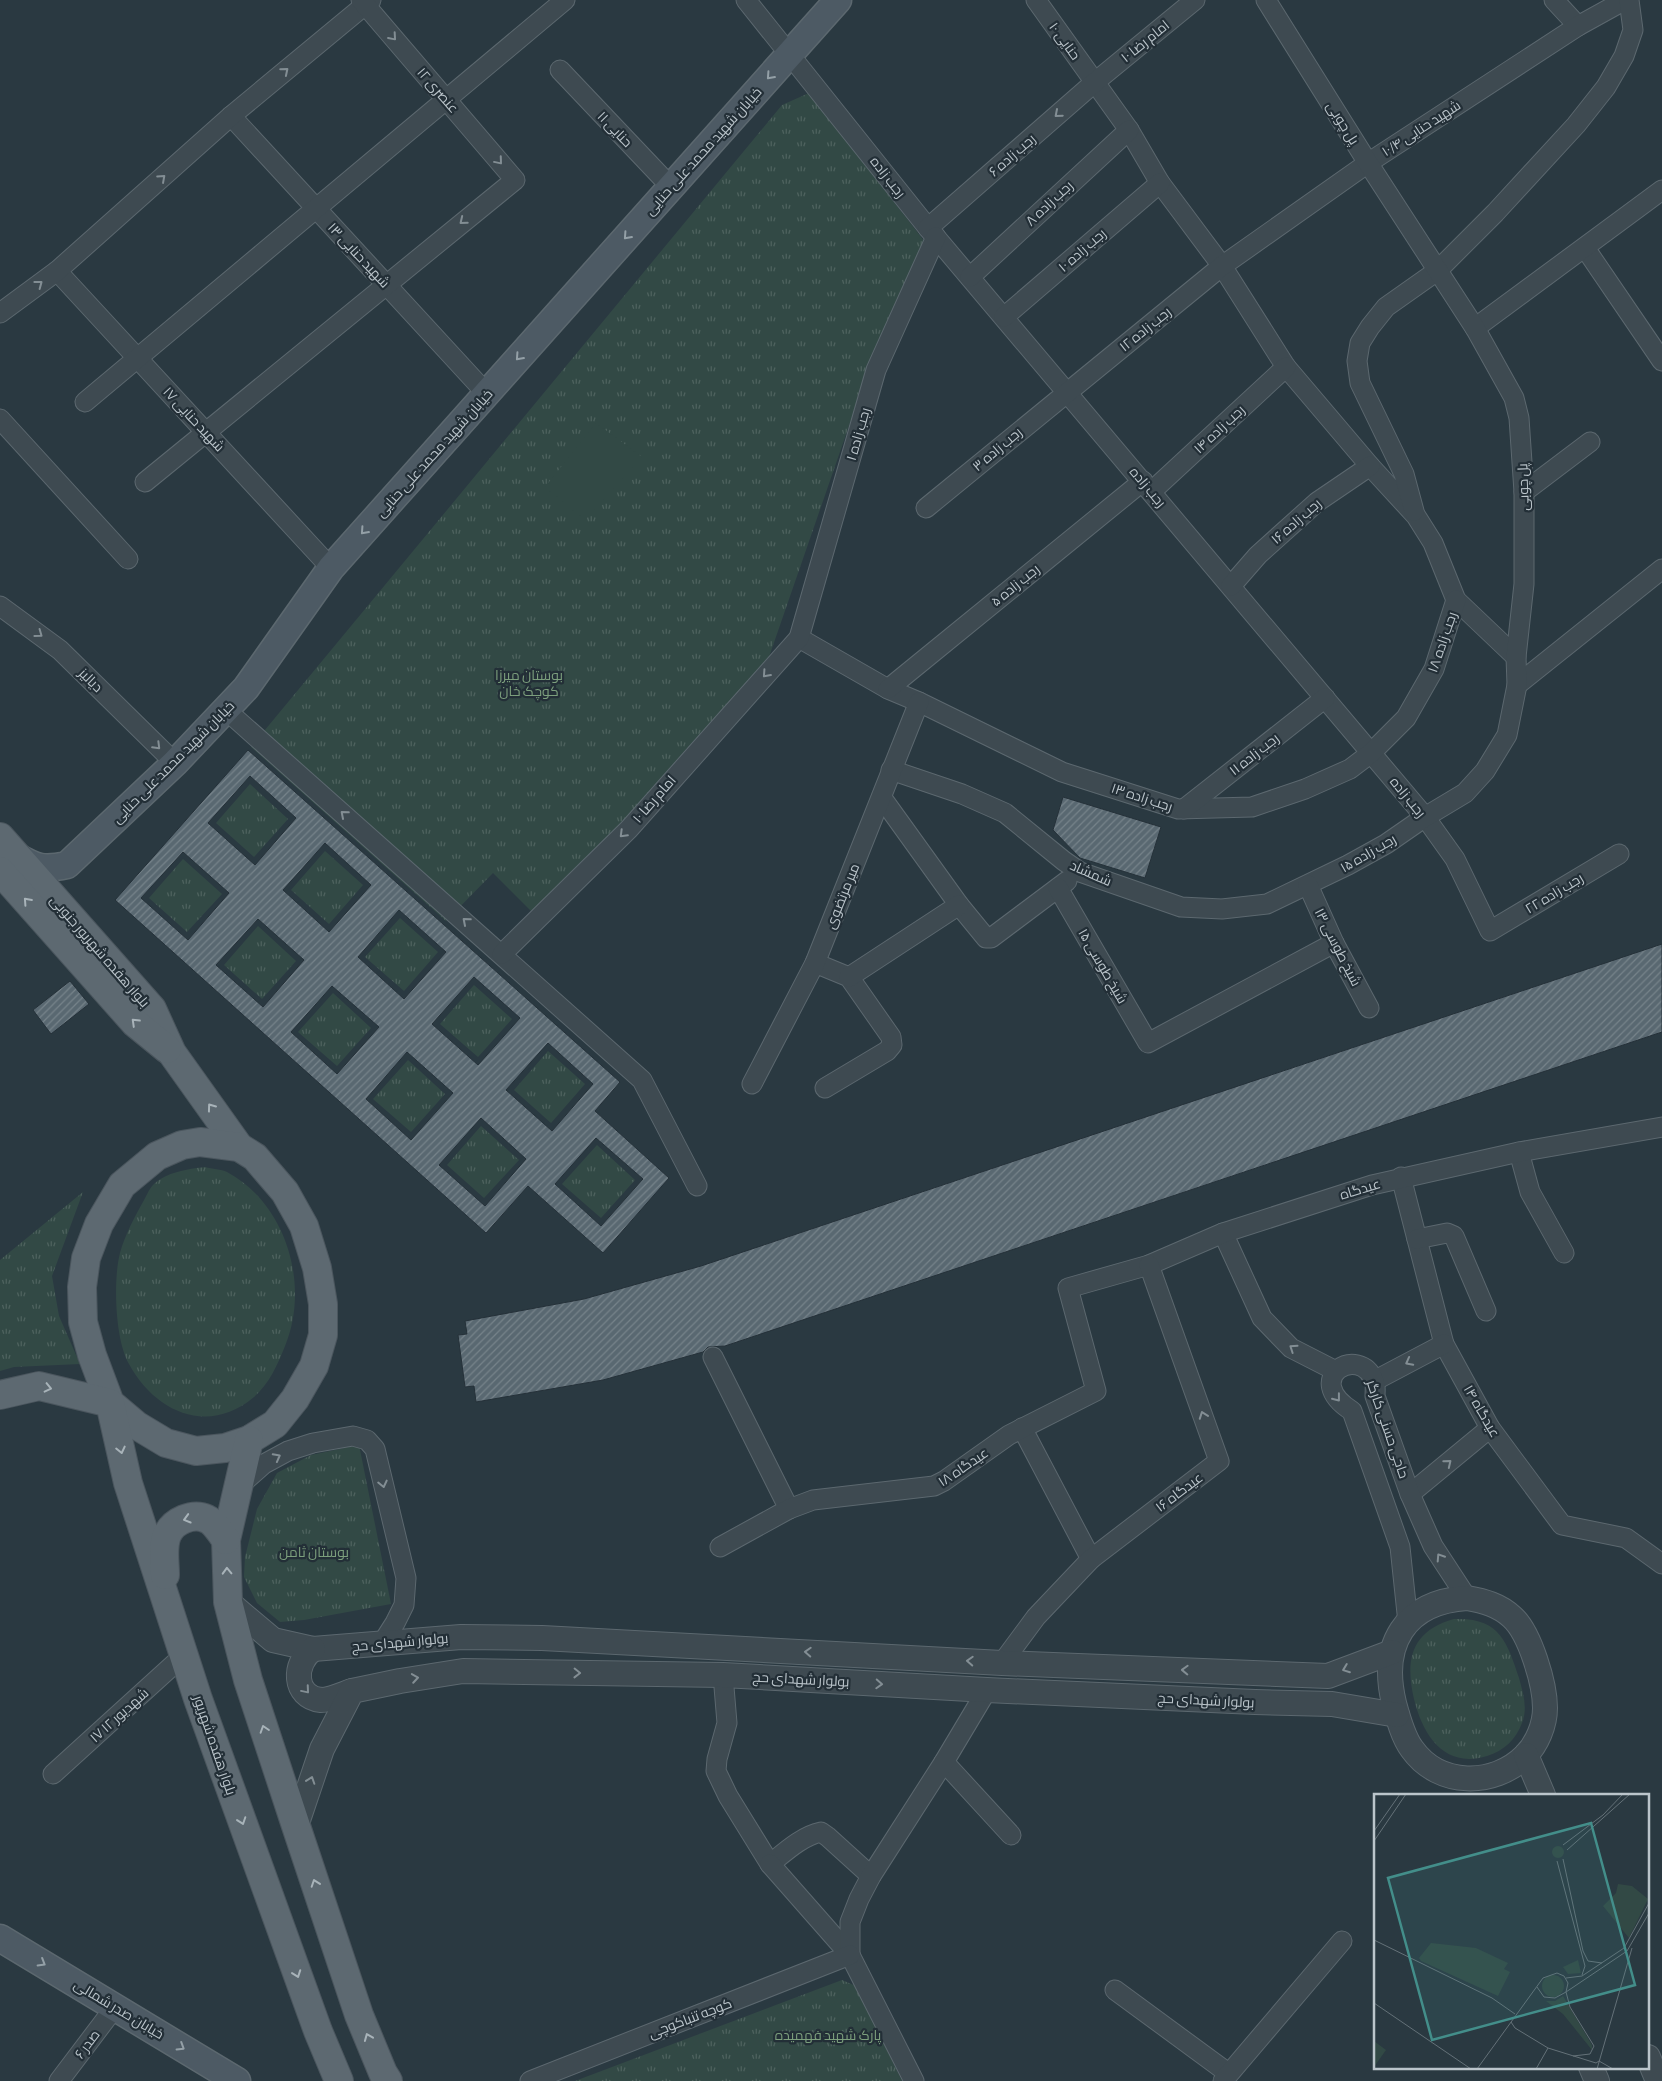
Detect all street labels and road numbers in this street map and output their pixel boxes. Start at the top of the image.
street label: امام رضا ۱۰ [1119,18,1174,67]
street label: حنایی ۱۰ [1046,20,1082,63]
street label: عنصری ۱۲ [414,65,460,116]
street label: خیابان شهید محمد علی حنایی [643,85,765,218]
street label: شهید حنایی ۱۰/۴ [1380,98,1463,159]
street label: پل چوبی [1322,100,1361,149]
street label: حنایی ۱۱ [594,109,634,150]
street label: رجب زاده ۶ [987,132,1039,180]
street label: رجب زاده [867,155,907,201]
street label: رجب زاده ۸ [1023,179,1076,229]
street label: شهید حنایی ۱۳ [325,221,392,291]
street label: رجب زاده ۱۰ [1056,227,1109,275]
street label: رجب زاده ۱۲ [1117,305,1174,355]
street label: شهید حنایی ۱۷ [160,385,226,455]
street label: خیابان شهید محمد علی حنایی [374,387,496,520]
street label: رجب زاده ۱۴ [1192,403,1248,457]
street label: رجب زاده ۱ [845,406,873,462]
street label: رجب زاده ۳ [970,425,1025,474]
street label: پل چوبی [1516,463,1534,511]
street label: رجب زاده [1127,465,1168,510]
street label: رجب زاده ۱۶ [1269,496,1324,547]
street label: رجب زاده ۵ [989,562,1042,609]
street label: رجب زاده ۱۸ [1426,610,1460,674]
street label: دیالیز [75,666,105,695]
street label: خیابان شهید محمد علی حنایی [110,699,237,826]
street label: رجب زاده ۱۱ [1227,731,1282,778]
street label: امام رضا ۱۰ [631,773,680,827]
street label: رجب زاده [1387,775,1428,821]
street label: رجب زاده ۱۳ [1109,781,1174,814]
street label: رجب زاده ۱۵ [1338,832,1399,875]
street label: شمشاد [1068,859,1114,889]
street label: میر مرتضوی [823,862,862,931]
street label: رجب زاده ۲۲ [1523,871,1586,917]
street label: بلوار هفده شهریور جنوبی [47,893,151,1010]
street label: شیخ طوسی ۱۳ [1311,906,1363,989]
street label: ۱۵ شیخ طوسی [1074,927,1129,1007]
street label: عیدگاه [1338,1177,1382,1203]
street label: حاجی حسنی کارگر [1363,1377,1410,1480]
street label: عیدگاه ۱۴ [1461,1383,1502,1440]
street label: عیدگاه ۱۸ [936,1446,991,1490]
street label: عیدگاه ۱۶ [1153,1471,1206,1515]
street label: بولوار شهدای حج [351,1632,449,1655]
street label: بولوار شهدای حج [752,1670,850,1691]
street label: ۱۷ شهدیور ۱۲ [88,1686,152,1745]
street label: بولوار شهدای حج [1157,1691,1255,1712]
street label: بلوار هفده شهریور [190,1693,238,1797]
street label: خیابان صدر شمالی [71,1978,166,2042]
street label: کوچه تنباکوچی [647,1997,735,2043]
street label: صدر ۶ [73,2028,103,2061]

